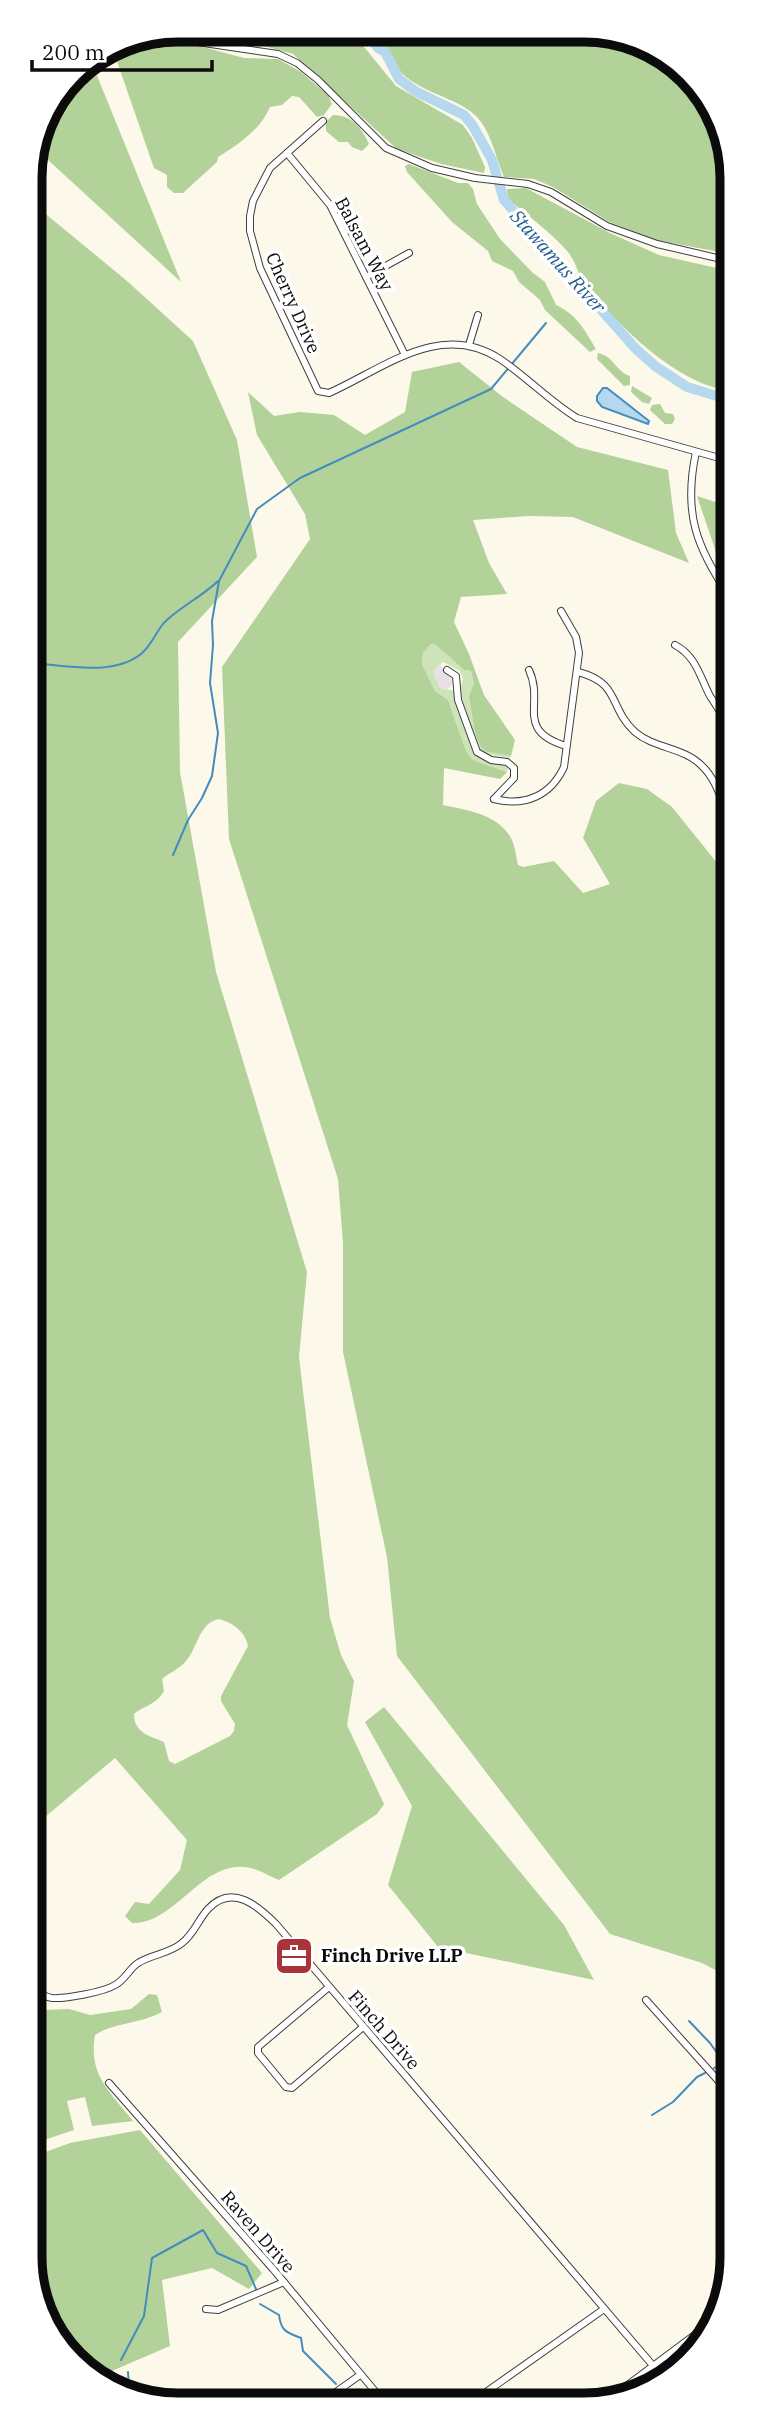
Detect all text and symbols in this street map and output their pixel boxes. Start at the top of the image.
scale bar [32,28,212,72]
text: 200 m [42,38,105,66]
street label: Balsam Way [330,193,399,295]
water label: Stawamus River [504,203,611,318]
street label: Cherry Drive [261,249,326,357]
office icon: Finch Drive LLP [273,1935,315,1977]
place label: Finch Drive LLP [321,1944,463,1967]
street label: Finch Drive [344,1985,425,2074]
street label: Raven Drive [216,2186,300,2278]

